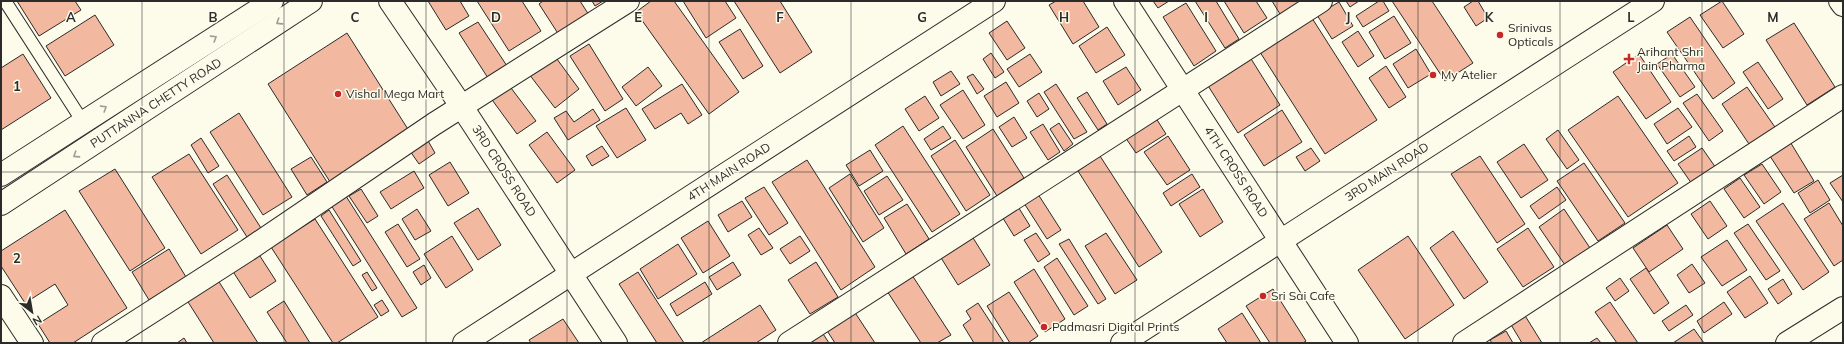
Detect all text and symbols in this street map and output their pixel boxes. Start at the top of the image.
text: A [66,9,76,25]
text: B [209,9,218,25]
text: C [351,9,360,25]
text: D [491,9,501,25]
text: E [634,9,642,25]
text: F [776,9,784,25]
text: G [917,9,927,25]
text: H [1059,9,1069,25]
text: I [1204,9,1208,25]
text: J [1346,9,1350,25]
text: K [1485,9,1495,25]
text: L [1627,9,1635,25]
text: M [1767,9,1779,25]
one-way arrow [276,18,283,25]
place label: Srinivas Opticals [1508,20,1553,49]
marker: Srinivas Opticals [1495,30,1505,40]
one-way arrow [210,35,217,43]
place label: Arihant Shri Jain Pharma [1637,44,1705,73]
street label: PUTTANNA CHETTY ROAD [87,54,224,151]
marker: Arihant Shri Jain Pharma [1624,54,1634,64]
place label: My Atelier [1441,67,1497,82]
marker: My Atelier [1428,70,1438,80]
text: 1 [13,78,21,94]
place label: Vishal Mega Mart [346,86,444,101]
marker: Vishal Mega Mart [333,89,343,99]
one-way arrow [100,105,107,113]
street label: 3RD CROSS ROAD [469,122,540,220]
street label: 4TH CROSS ROAD [1201,123,1272,220]
street label: 4TH MAIN ROAD [684,139,773,204]
street label: 3RD MAIN ROAD [1342,139,1432,204]
one-way arrow [73,150,80,158]
text: 2 [13,250,21,266]
place label: Sri Sai Cafe [1271,288,1335,303]
marker: Sri Sai Cafe [1258,291,1268,301]
north arrow [12,292,52,332]
text: N [30,312,44,329]
place label: Padmasri Digital Prints [1052,319,1179,334]
marker: Padmasri Digital Prints [1039,322,1049,332]

